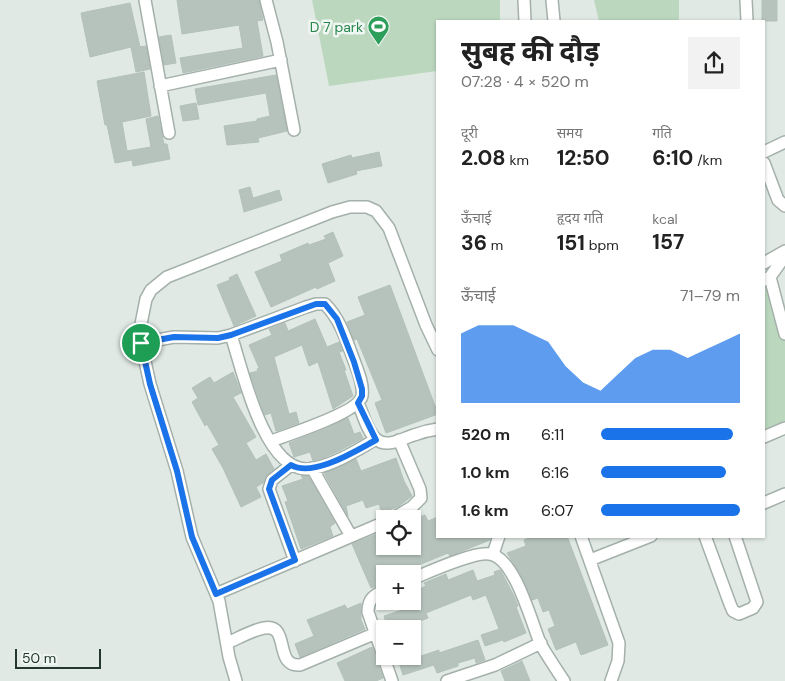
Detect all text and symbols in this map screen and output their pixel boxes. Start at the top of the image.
sports icon: D 7 park [367,15,391,46]
place label: D 7 park [310,18,363,36]
text: सुबह की दौड़ [461,33,599,70]
button: share [688,37,740,89]
text: 07:28 · 4 × 520 m [461,71,589,92]
text: दूरी [461,124,478,142]
text: समय [557,124,583,142]
text: गति [652,124,672,142]
text: 2.08 [461,144,506,172]
text: 12:50 [557,144,610,172]
text: 6:10 [652,144,693,172]
text: km [506,151,529,169]
text: /km [693,151,722,169]
text: ऊँचाई [461,209,491,227]
text: हृदय गति [557,209,603,227]
text: kcal [652,210,678,228]
text: 157 [652,228,684,256]
text: 36 [461,229,487,257]
text: 151 [557,229,585,257]
text: m [487,236,503,254]
text: bpm [585,236,619,254]
text: ऊँचाई [461,285,496,306]
text: 71–79 m [680,285,740,306]
pin [120,322,162,364]
icon: arrive [127,329,155,357]
text: 520 m [461,424,510,445]
text: 6:11 [541,424,564,445]
text: 1.0 km [461,462,510,483]
text: 6:16 [541,462,569,483]
text: 1.6 km [461,500,509,521]
text: 6:07 [541,500,574,521]
map controls [376,510,421,665]
button: locate [376,510,421,555]
button: + [376,565,421,610]
button: − [376,620,421,665]
scale bar [15,646,101,669]
text: 50 m [22,649,56,667]

